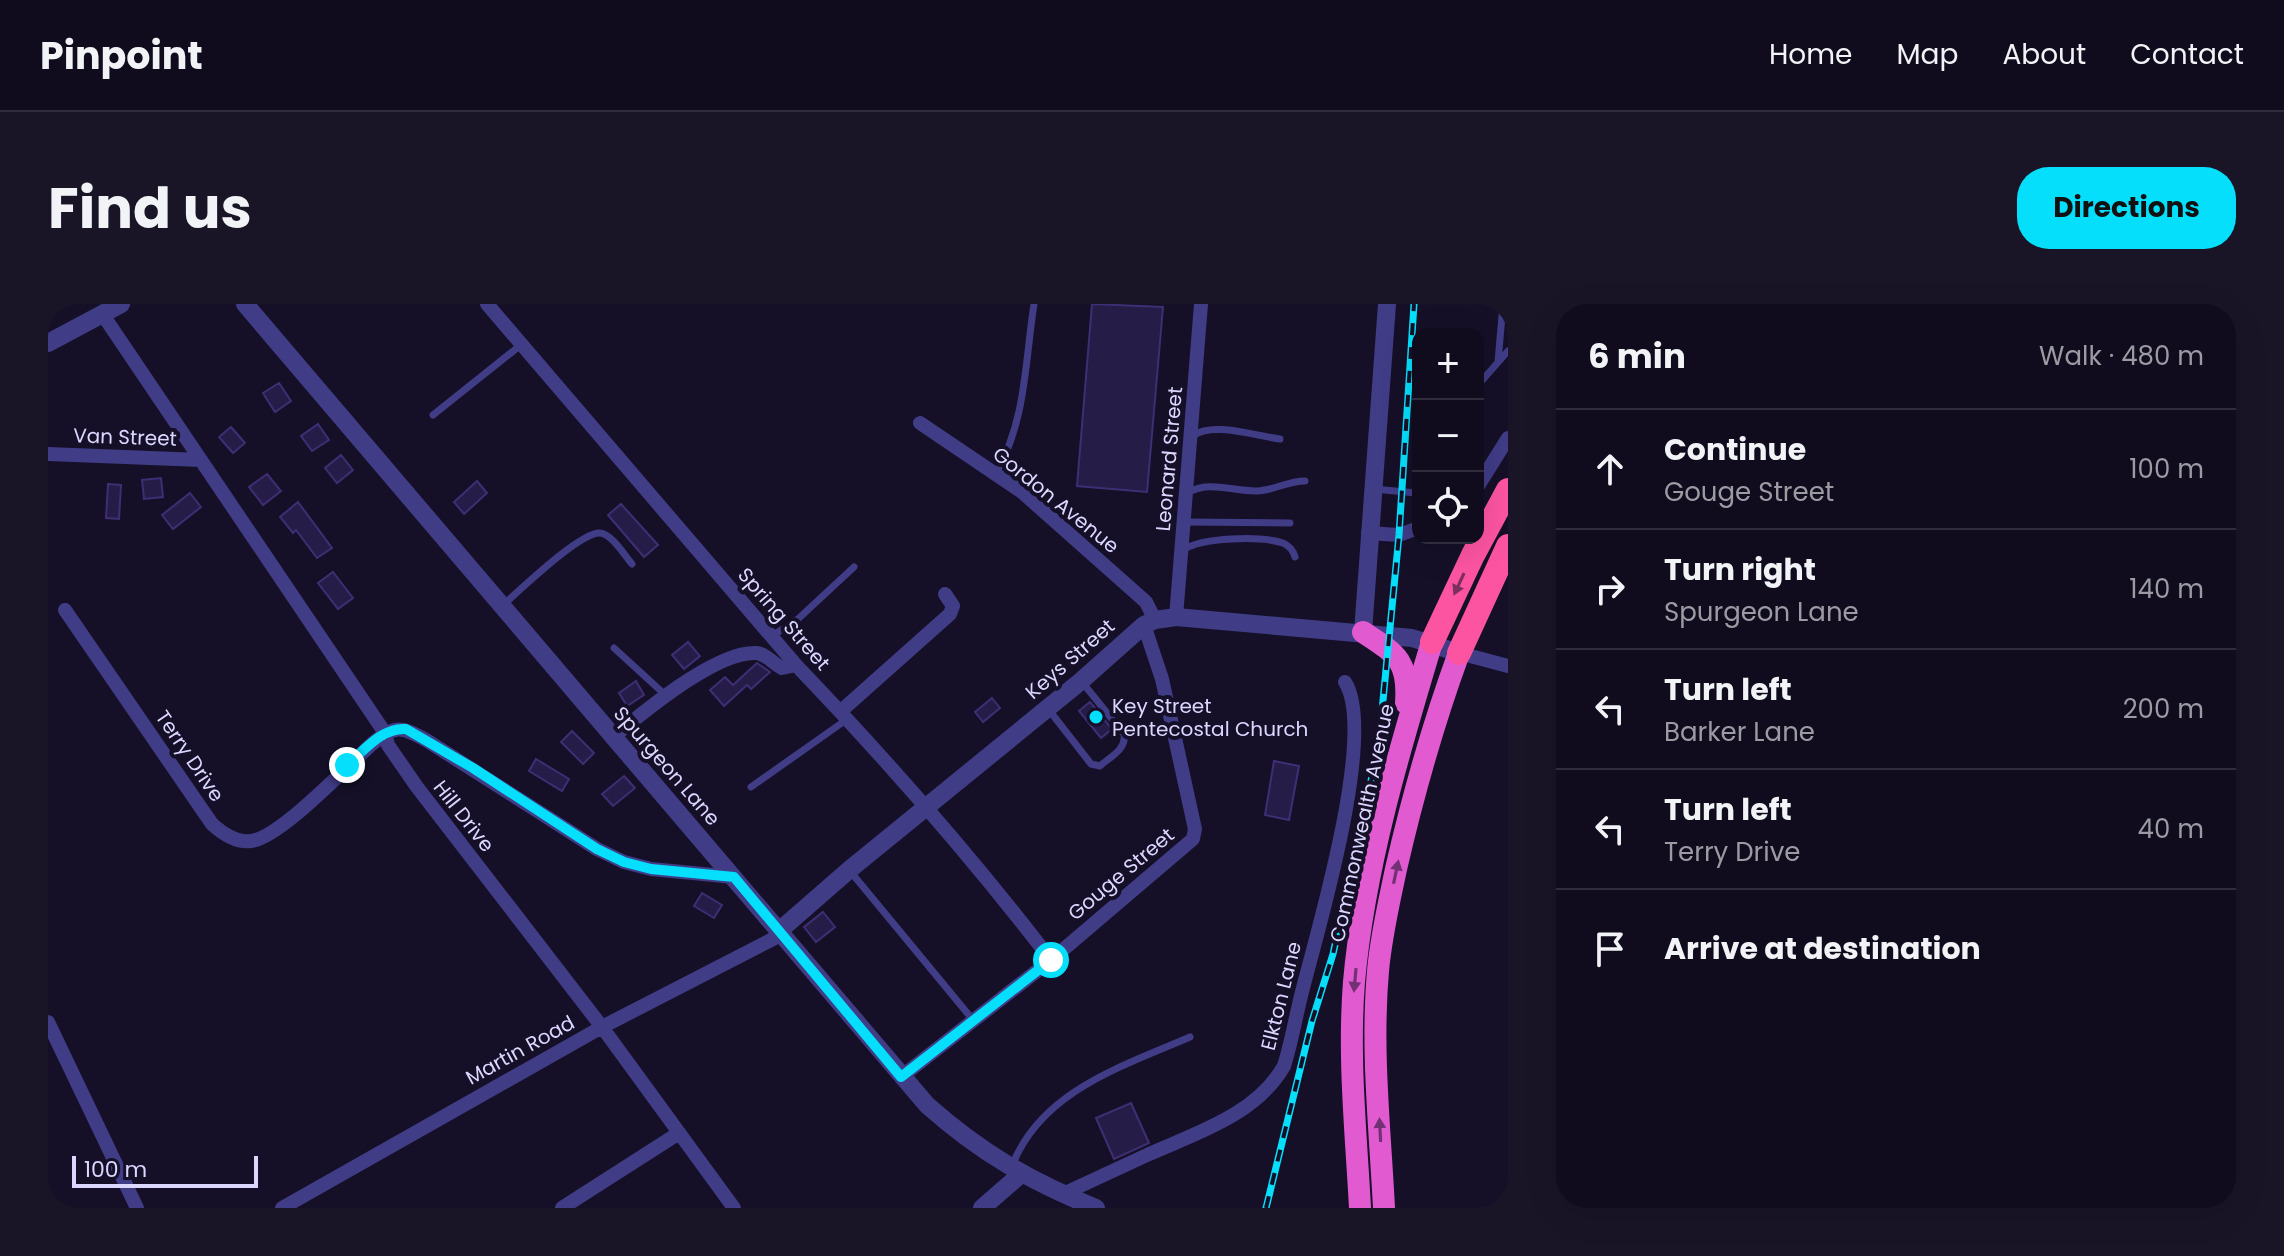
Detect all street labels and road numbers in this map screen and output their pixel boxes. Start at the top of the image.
street label: Leonard Street [1149,386,1189,532]
street label: Van Street [73,421,177,453]
street label: Gordon Avenue [987,440,1125,560]
street label: Spring Street [731,562,837,676]
street label: Keys Street [1019,612,1121,706]
street label: Spurgeon Lane [607,700,727,832]
street label: Commonwealth Avenue [1323,701,1401,945]
street label: Terry Drive [149,705,231,807]
street label: Hill Drive [427,774,501,858]
street label: Gouge Street [1062,821,1180,927]
street label: Elkton Lane [1254,939,1308,1053]
street label: Martin Road [460,1009,580,1091]

